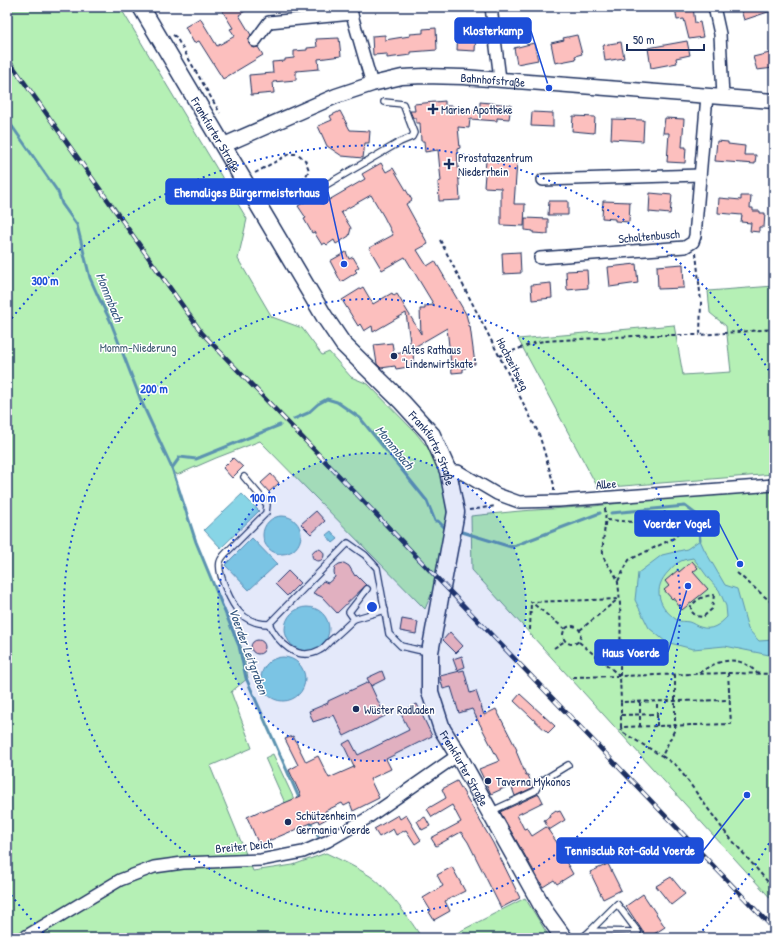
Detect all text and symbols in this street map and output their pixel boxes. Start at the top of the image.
callout: Klosterkamp [455,18,531,43]
text: Klosterkamp [463,21,523,40]
scale bar [627,26,704,52]
text: 50 m [633,31,654,48]
street label: Bahnhofstraße [460,68,526,90]
street label: Frankfurter Straße [187,93,245,175]
place label: Marien Apotheke [441,101,513,118]
marker: Marien Apotheke [428,104,438,114]
place label: Prostatazentrum Niederrhein [458,149,533,180]
marker: Prostatazentrum Niederrhein [443,158,455,170]
callout: Ehemaliges Bürgermeisterhaus [166,179,328,204]
text: Ehemaliges Bürgermeisterhaus [174,183,320,202]
street label: Scholtenbusch [618,225,680,247]
water label: Mommbach [92,270,129,326]
text: 300 m [31,272,59,289]
street label: Hochzeitsweg [492,335,534,393]
park label: Momm-Niederung [100,339,176,356]
place label: Altes Rathaus "Lindenwirtskate" [402,341,477,372]
marker: Altes Rathaus "Lindenwirtskate" [389,351,399,361]
text: 200 m [140,380,168,397]
street label: Frankfurter Straße [404,406,459,487]
water label: Mommbach [372,421,419,474]
street label: Allee [595,475,617,493]
text: 100 m [250,489,276,506]
callout: Voerder Vogel [635,511,719,536]
text: Voerder Vogel [643,514,711,533]
centre of rings [365,600,379,614]
water label: Voerder Leitgraben [224,605,273,698]
callout: Haus Voerde [595,640,668,665]
text: Haus Voerde [602,643,660,661]
place label: Wüster Radladen [364,701,435,718]
marker: Wüster Radladen [351,704,361,714]
street label: Frankfurter Straße [436,726,493,809]
place label: Taverna Mykonos [496,773,571,790]
marker: Taverna Mykonos [483,776,493,786]
place label: Schützenheim Germania Voerde [296,807,370,838]
marker: Schützenheim Germania Voerde [283,817,293,827]
street label: Breiter Deich [215,835,273,857]
callout: Tennisclub Rot-Gold Voerde [557,838,703,863]
text: Tennisclub Rot-Gold Voerde [564,841,696,859]

